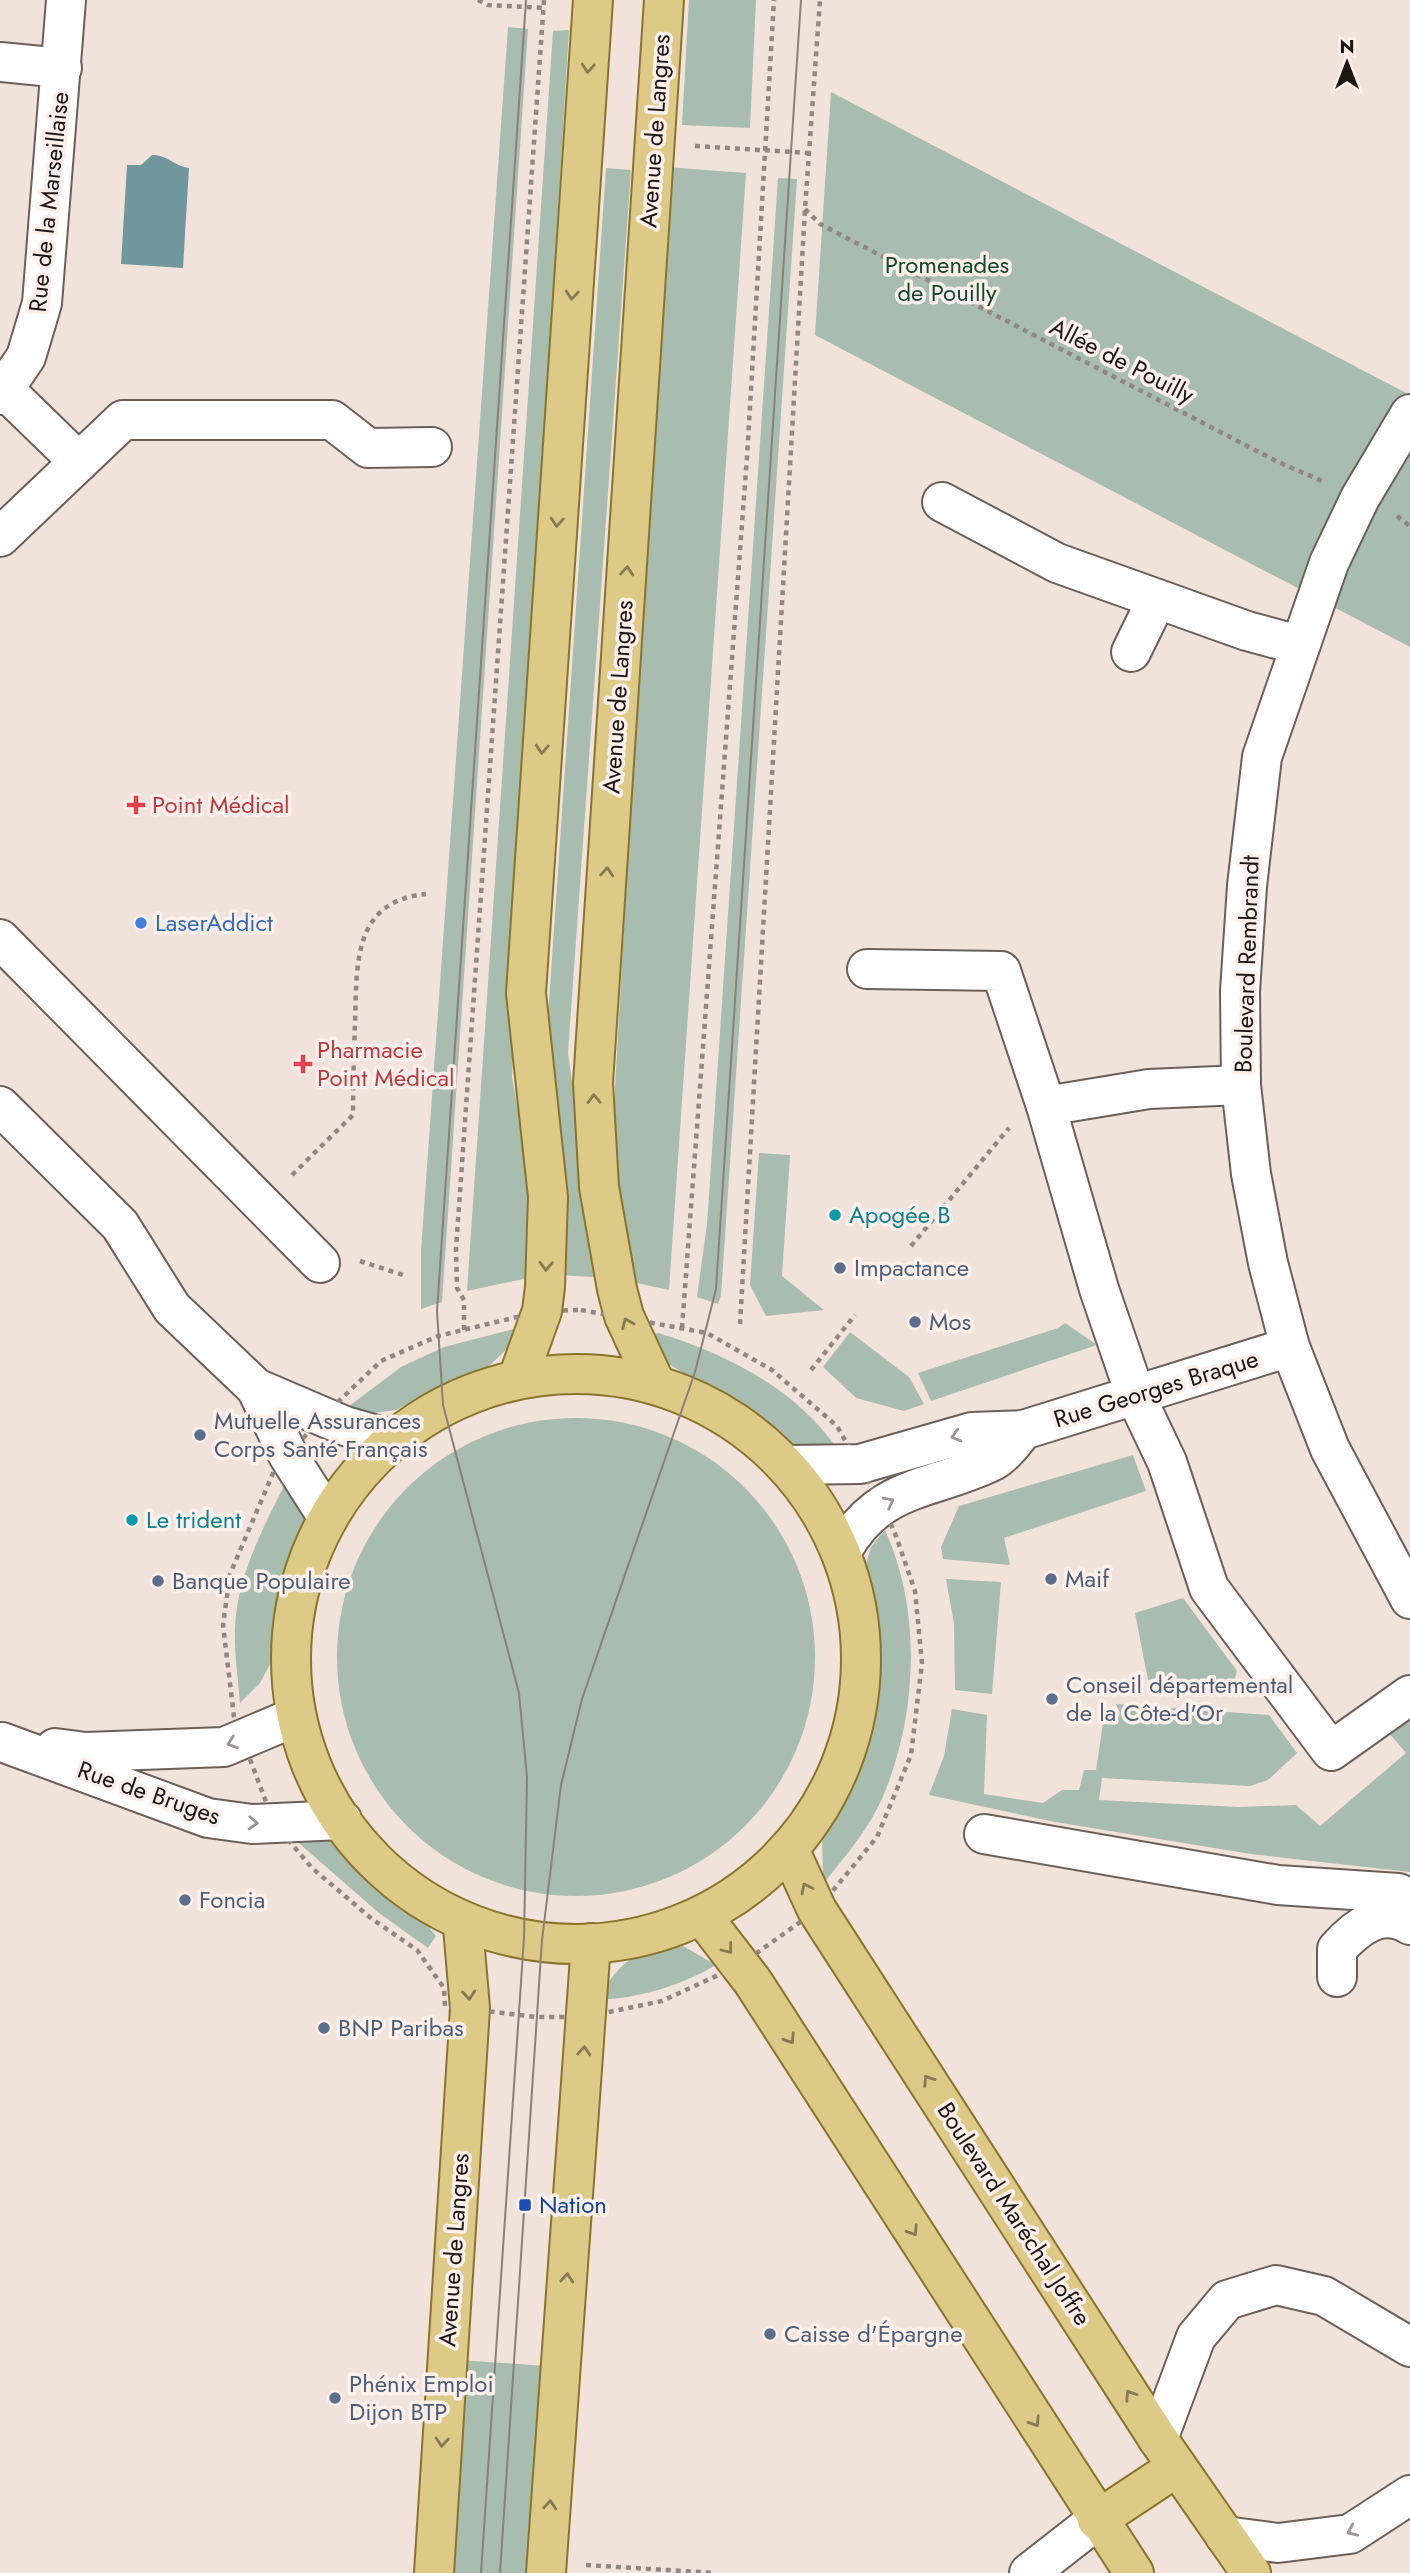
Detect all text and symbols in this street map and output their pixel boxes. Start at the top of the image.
north arrow [1312,28,1382,98]
street label: Avenue de Langres [630,33,679,229]
text: N [1339,33,1355,60]
one-way arrow [581,63,596,74]
street label: Rue de la Marseillaise [20,90,77,314]
park label: Promenades de Pouilly [885,247,1009,310]
one-way arrow [565,290,580,301]
street label: Allée de Pouilly [1044,309,1201,412]
one-way arrow [550,517,565,528]
one-way arrow [619,566,634,577]
street label: Avenue de Langres [593,599,642,795]
one-way arrow [535,744,550,755]
place label: Point Médical [152,787,290,822]
marker: Point Médical [126,795,146,815]
street label: Boulevard Rembrandt [1225,854,1268,1073]
one-way arrow [599,866,614,877]
place label: LaserAddict [155,905,273,940]
marker: LaserAddict [133,915,149,931]
place label: Pharmacie Point Médical [317,1032,455,1095]
marker: Pharmacie Point Médical [295,1056,311,1072]
one-way arrow [587,1093,602,1104]
place label: Apogée B [849,1197,951,1232]
marker: Apogée B [827,1207,843,1223]
place label: Impactance [854,1250,969,1285]
marker: Impactance [832,1260,848,1276]
one-way arrow [538,1261,554,1271]
place label: Mos [929,1304,971,1339]
marker: Mos [907,1314,923,1330]
one-way arrow [622,1318,636,1330]
street label: Rue Georges Braque [1049,1341,1262,1436]
place label: Mutuelle Assurances Corps Santé Français [214,1403,428,1466]
marker: Mutuelle Assurances Corps Santé Français [192,1427,208,1443]
one-way arrow [950,1428,962,1443]
one-way arrow [882,1496,895,1510]
place label: Le trident [146,1502,241,1537]
marker: Le trident [124,1512,140,1528]
place label: Maif [1065,1561,1110,1596]
place label: Banque Populaire [172,1563,351,1598]
marker: Maif [1043,1571,1059,1587]
marker: Banque Populaire [150,1573,166,1589]
place label: Conseil départemental de la Côte-d'Or [1066,1667,1293,1730]
marker: Conseil départemental de la Côte-d'Or [1044,1691,1060,1707]
one-way arrow [226,1735,238,1749]
street label: Rue de Bruges [73,1752,225,1833]
one-way arrow [247,1815,258,1830]
place label: Foncia [199,1882,265,1917]
one-way arrow [801,1883,815,1895]
marker: Foncia [177,1892,193,1908]
one-way arrow [719,1942,732,1954]
one-way arrow [461,1990,476,2001]
place label: BNP Paribas [338,2010,464,2045]
marker: BNP Paribas [316,2020,332,2036]
one-way arrow [782,2031,794,2044]
one-way arrow [576,2045,591,2056]
one-way arrow [923,2074,936,2087]
street label: Boulevard Maréchal Joffre [929,2095,1100,2332]
street label: Avenue de Langres [429,2152,478,2348]
place label: Nation [539,2187,607,2222]
marker: Nation [517,2197,533,2213]
one-way arrow [904,2223,917,2236]
one-way arrow [559,2272,574,2283]
place label: Caisse d'Épargne [784,2316,963,2351]
marker: Caisse d'Épargne [762,2326,778,2342]
place label: Phénix Emploi Dijon BTP [349,2366,494,2429]
marker: Phénix Emploi Dijon BTP [327,2390,343,2406]
one-way arrow [1125,2390,1138,2403]
one-way arrow [1027,2415,1040,2428]
one-way arrow [435,2437,450,2448]
one-way arrow [543,2499,558,2510]
one-way arrow [1347,2523,1359,2537]

